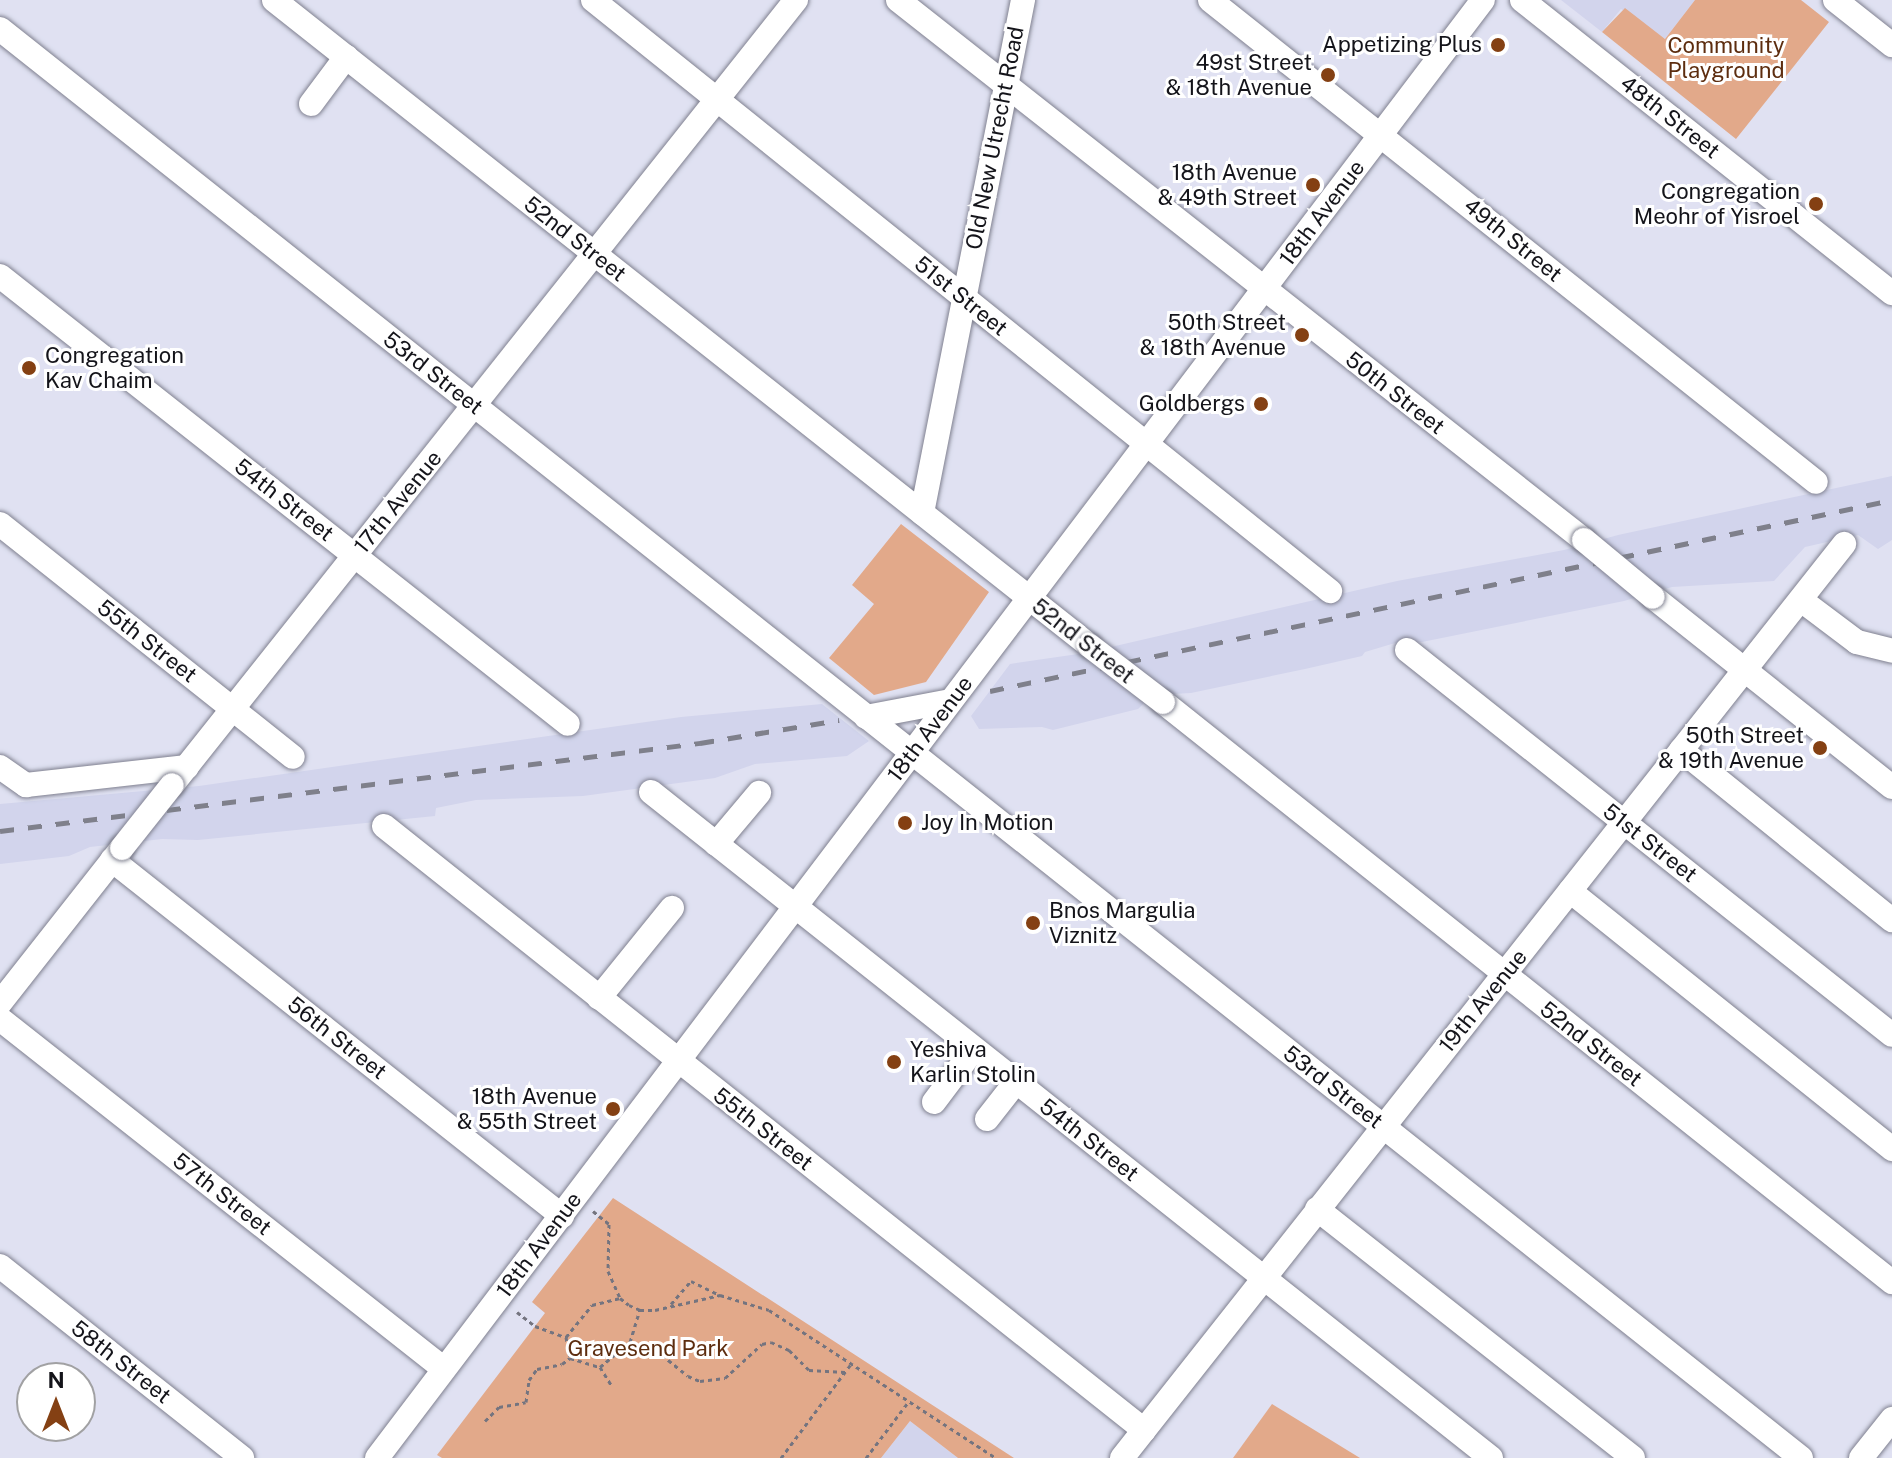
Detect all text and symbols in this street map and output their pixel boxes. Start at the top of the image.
street label: Old New Utrecht Road [960,24,1030,252]
place label: Appetizing Plus [1322,32,1482,58]
park label: Community Playground [1667,32,1785,84]
marker: Appetizing Plus [1489,36,1507,54]
place label: 49st Street & 18th Avenue [1166,49,1312,100]
marker: 49st Street & 18th Avenue [1319,66,1337,84]
street label: 48th Street [1615,70,1725,164]
street label: 18th Avenue [1274,155,1370,271]
place label: 18th Avenue & 49th Street [1158,159,1297,210]
marker: 18th Avenue & 49th Street [1304,176,1322,194]
place label: Congregation Meohr of Yisroel [1634,178,1800,230]
street label: 52nd Street [519,191,631,287]
street label: 49th Street [1459,192,1567,288]
marker: Congregation Meohr of Yisroel [1807,195,1825,213]
street label: 51st Street [909,250,1013,342]
place label: 50th Street & 18th Avenue [1140,309,1286,360]
street label: 53rd Street [378,326,488,420]
marker: 50th Street & 18th Avenue [1293,326,1311,344]
place label: Congregation Kav Chaim [45,342,184,394]
street label: 50th Street [1340,346,1450,440]
marker: Congregation Kav Chaim [20,359,38,377]
place label: Goldbergs [1139,391,1245,417]
marker: Goldbergs [1252,395,1270,413]
street label: 17th Avenue [349,445,447,559]
street label: 54th Street [229,453,339,547]
street label: 52nd Street [1027,593,1139,689]
street label: 55th Street [92,594,202,688]
street label: 18th Avenue [882,671,978,787]
place label: 50th Street & 19th Avenue [1658,722,1804,774]
marker: 50th Street & 19th Avenue [1811,739,1829,757]
street label: 51st Street [1598,798,1702,888]
place label: Joy In Motion [921,810,1054,836]
marker: Joy In Motion [896,814,914,832]
place label: Bnos Margulia Viznitz [1049,897,1196,948]
marker: Bnos Margulia Viznitz [1024,914,1042,932]
street label: 19th Avenue [1433,944,1533,1058]
street label: 56th Street [282,991,392,1085]
street label: 52nd Street [1535,996,1647,1092]
place label: Yeshiva Karlin Stolin [910,1036,1036,1088]
street label: 53rd Street [1278,1040,1388,1134]
marker: Yeshiva Karlin Stolin [885,1053,903,1071]
street label: 55th Street [708,1082,818,1176]
place label: 18th Avenue & 55th Street [457,1083,597,1134]
street label: 54th Street [1034,1093,1144,1187]
marker: 18th Avenue & 55th Street [604,1100,622,1118]
street label: 57th Street [167,1147,277,1241]
street label: 18th Avenue [491,1187,587,1303]
street label: 58th Street [66,1315,176,1409]
park label: Gravesend Park [567,1336,729,1362]
north arrow [16,1362,96,1442]
text: N [47,1367,65,1393]

